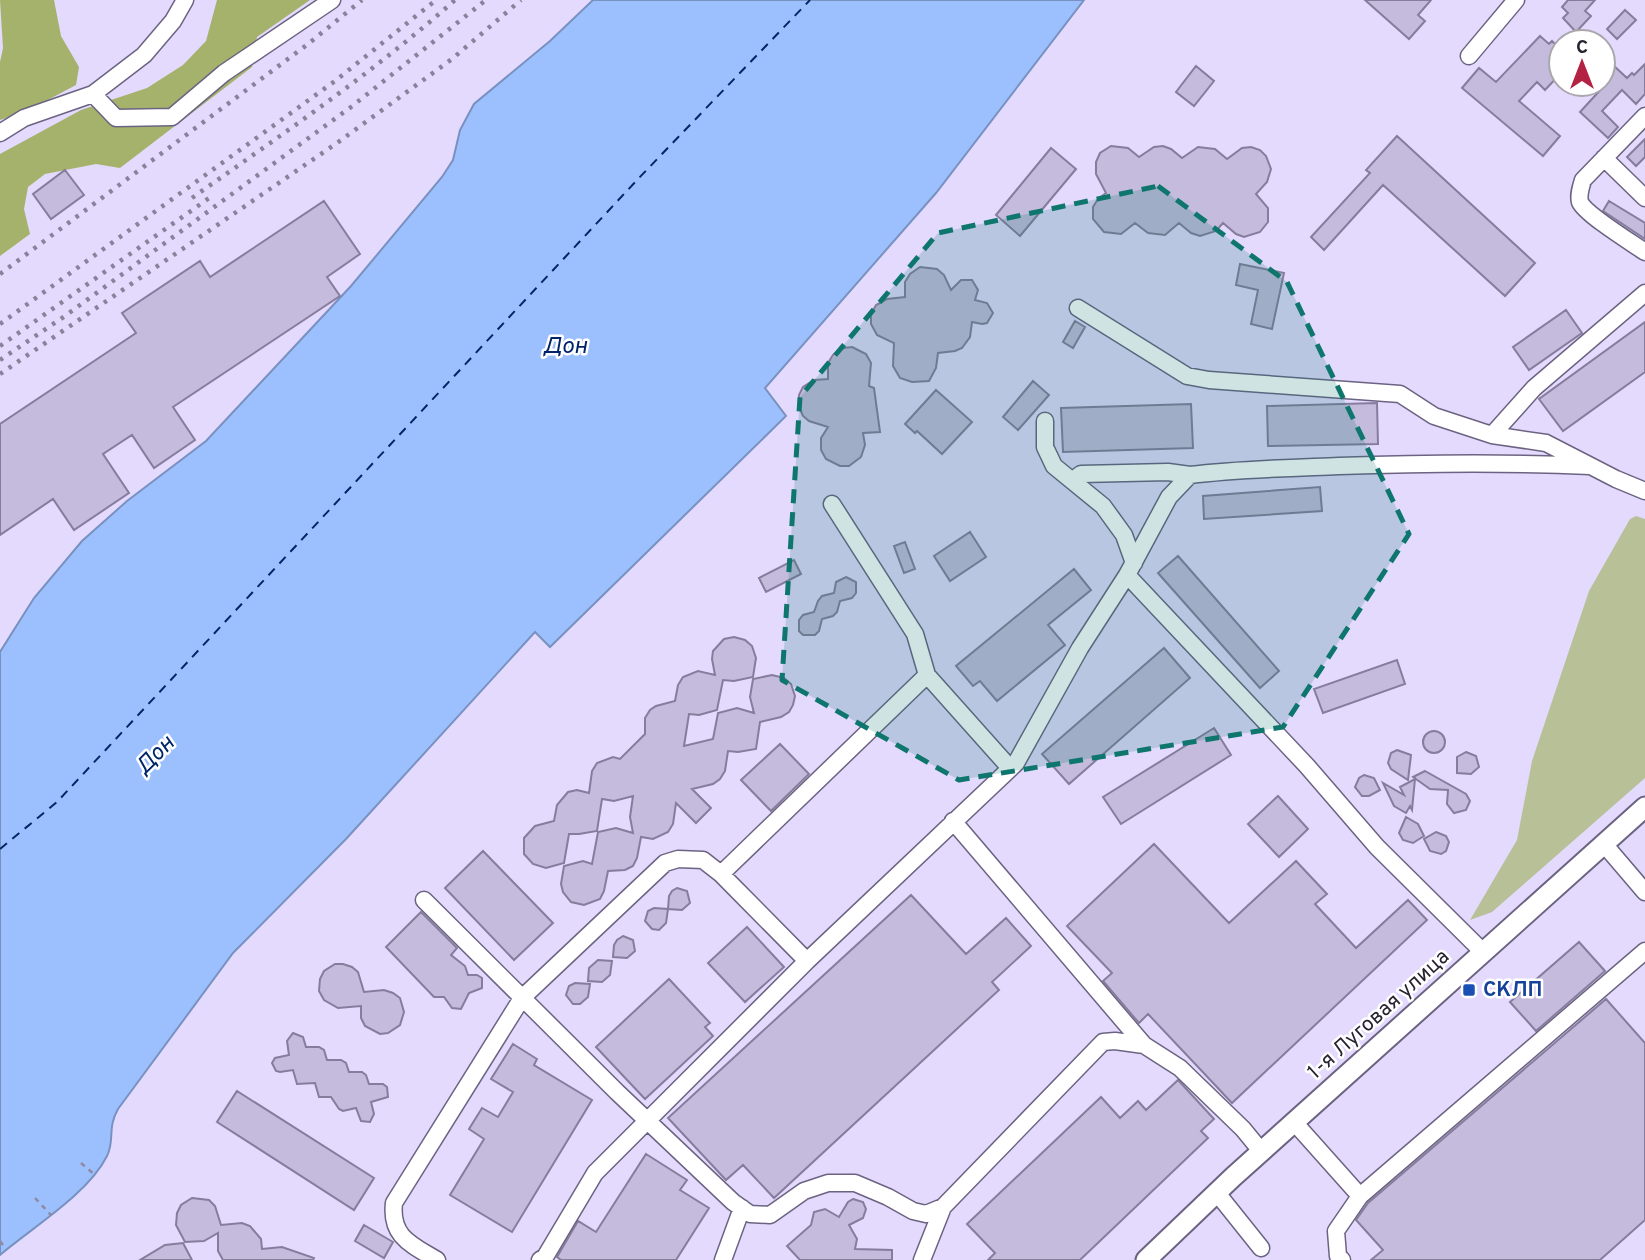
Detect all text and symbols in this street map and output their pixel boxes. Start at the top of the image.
north arrow [1547,28,1617,98]
text: С [1576,36,1588,60]
water label: Дон [543,333,588,362]
water label: Дон [130,730,182,782]
street label: 1-я Луговая улица [1302,944,1456,1086]
place label: СКЛП [1483,977,1543,1004]
marker: СКЛП [1461,982,1477,998]

